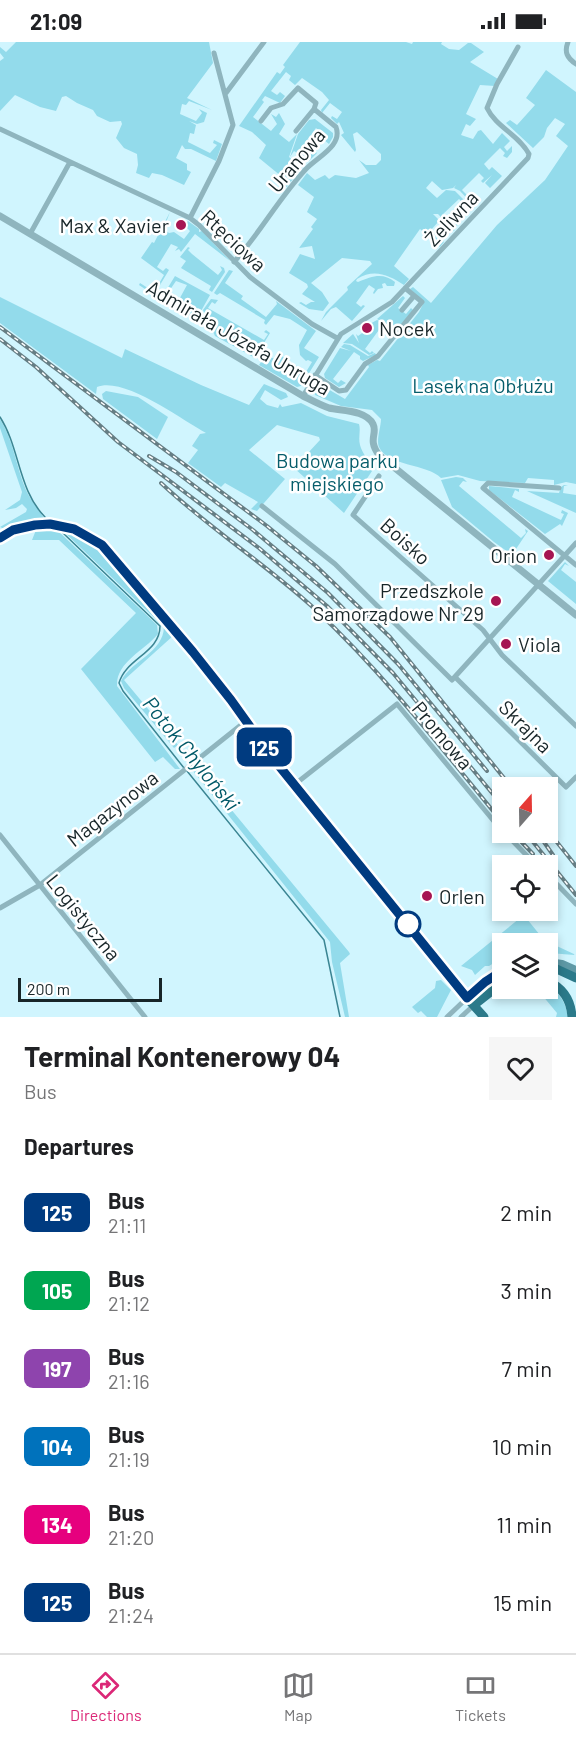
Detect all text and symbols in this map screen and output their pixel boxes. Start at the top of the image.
text: 21:09 [30,8,82,34]
street label: Uranowa [262,123,330,197]
street label: Żeliwna [419,185,483,251]
street label: Rtęciowa [196,204,272,276]
place label: Max & Xavier [60,213,169,237]
marker: Max & Xavier [174,218,188,232]
street label: Admirała Józefa Unruga [143,275,335,399]
place label: Nocek [379,316,434,340]
marker: Nocek [360,321,374,335]
park label: Lasek na Obłużu [412,373,554,397]
park label: Budowa parku miejskiego [276,448,398,495]
street label: Boisko [376,512,436,570]
place label: Orion [491,543,537,567]
marker: Orion [542,548,556,562]
place label: Przedszkole Samorządowe Nr 29 [312,578,484,625]
marker: Przedszkole Samorządowe Nr 29 [489,594,503,608]
place label: Viola [518,632,561,656]
marker: Viola [499,637,513,651]
water label: Potok Chyloński [138,691,246,816]
street label: Skrajna [495,695,557,757]
street label: Promowa [408,696,478,774]
line badge: 125 [230,728,298,766]
text: 125 [249,735,279,760]
street label: Magazynowa [62,765,162,851]
north arrow [492,777,558,843]
map controls [492,777,558,999]
button: locate [492,855,558,921]
street label: Logistyczna [42,869,126,965]
place label: Orlen [439,884,485,908]
marker: Orlen [420,889,434,903]
unlabelled marker [395,911,421,937]
button: layers [492,933,558,999]
scale bar [18,975,162,1002]
text: 200 m [27,979,70,998]
button: heart [489,1037,552,1100]
text: Terminal Kontenerowy 04 [24,1039,341,1073]
text: Bus [24,1079,57,1103]
text: Departures [24,1133,134,1159]
text: Bus [108,1187,145,1213]
text: 2 min [500,1199,552,1225]
text: 125 [42,1200,72,1225]
text: 21:11 [108,1213,146,1237]
text: Bus [108,1265,145,1291]
text: 3 min [501,1277,552,1303]
text: 105 [42,1278,72,1303]
text: 21:12 [108,1291,150,1315]
text: Bus [108,1343,145,1369]
text: 7 min [502,1355,552,1381]
text: 197 [42,1356,72,1381]
text: 21:16 [108,1369,150,1393]
text: Bus [108,1421,145,1447]
text: 10 min [492,1433,552,1459]
text: 104 [41,1434,73,1459]
text: 21:19 [108,1447,150,1471]
text: Bus [108,1499,145,1525]
text: 11 min [496,1511,552,1537]
text: 134 [41,1512,73,1537]
text: 21:20 [108,1525,154,1549]
text: Bus [108,1577,145,1603]
text: 15 min [493,1589,552,1615]
text: 125 [42,1590,72,1615]
text: 21:24 [108,1603,154,1627]
tab: Directions [70,1669,142,1724]
tab: Map [282,1669,315,1724]
tab: Tickets [455,1669,506,1724]

